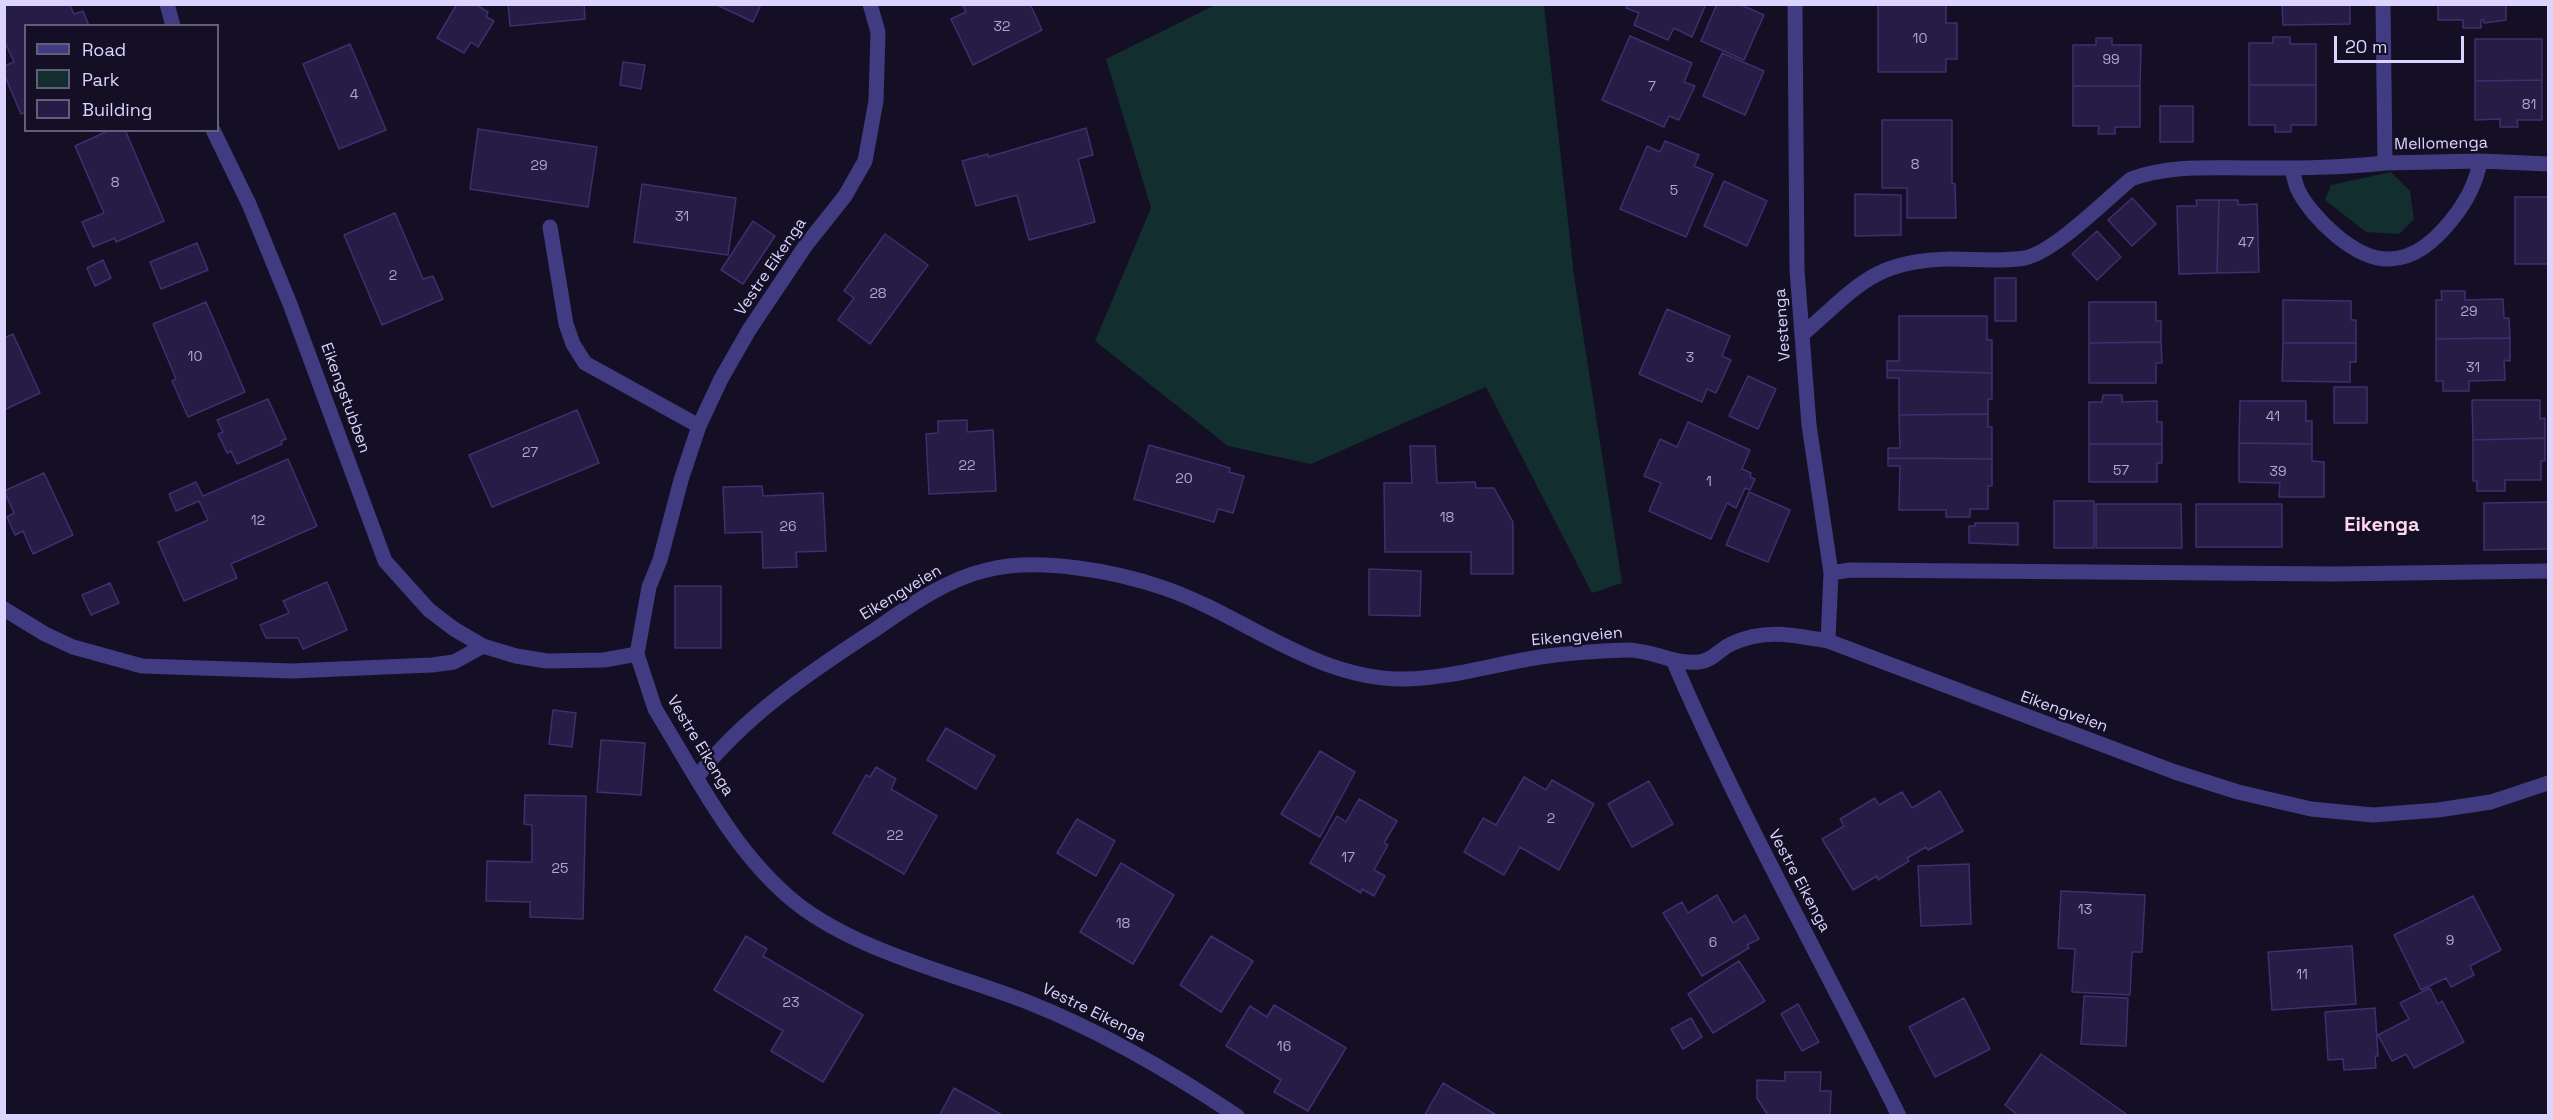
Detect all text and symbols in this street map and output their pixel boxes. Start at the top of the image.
house number: 32 [994,19,1010,35]
legend [24,24,219,132]
scale bar [2337,24,2468,62]
house number: 10 [1913,31,1927,47]
text: 20 m [2345,35,2388,58]
text: Road [82,38,126,61]
house number: 99 [2102,52,2120,68]
text: Park [82,68,119,91]
house number: 7 [1648,79,1656,95]
house number: 4 [350,87,358,103]
house number: 81 [2522,97,2536,113]
text: Building [82,98,152,121]
street label: Mellomenga [2394,134,2488,154]
house number: 8 [1911,157,1919,173]
house number: 29 [531,158,547,174]
house number: 8 [111,175,119,191]
house number: 5 [1670,183,1678,199]
house number: 31 [675,209,689,225]
street label: Vestre Eikenga [731,215,811,319]
house number: 47 [2238,235,2254,251]
house number: 2 [389,268,397,284]
house number: 28 [869,286,887,302]
street label: Vestenga [1771,288,1795,362]
house number: 29 [2461,304,2477,320]
street label: Eikengstubben [316,340,374,456]
house number: 10 [188,349,202,365]
house number: 3 [1686,350,1694,366]
house number: 31 [2466,360,2480,376]
house number: 41 [2266,409,2280,425]
house number: 27 [522,445,538,461]
house number: 22 [959,458,975,474]
house number: 57 [2113,463,2129,479]
house number: 39 [2269,464,2287,480]
house number: 20 [1175,471,1193,487]
house number: 1 [1706,474,1712,490]
house number: 18 [1440,510,1454,526]
house number: 12 [251,513,265,529]
district label: Eikenga [2344,514,2420,538]
house number: 26 [779,519,797,535]
street label: Eikengveien [857,561,945,625]
street label: Eikengveien [1531,623,1623,651]
street label: Eikengveien [2018,687,2110,737]
street label: Vestre Eikenga [663,692,737,800]
house number: 2 [1547,811,1555,827]
street label: Vestre Eikenga [1764,826,1834,936]
house number: 22 [887,828,903,844]
house number: 17 [1341,850,1355,866]
house number: 25 [552,861,568,877]
house number: 13 [2078,902,2092,918]
house number: 18 [1116,916,1130,932]
house number: 9 [2446,933,2454,949]
house number: 6 [1709,935,1717,951]
house number: 11 [2296,967,2308,983]
street label: Vestre Eikenga [1039,979,1149,1047]
house number: 23 [783,995,799,1011]
house number: 16 [1277,1039,1291,1055]

